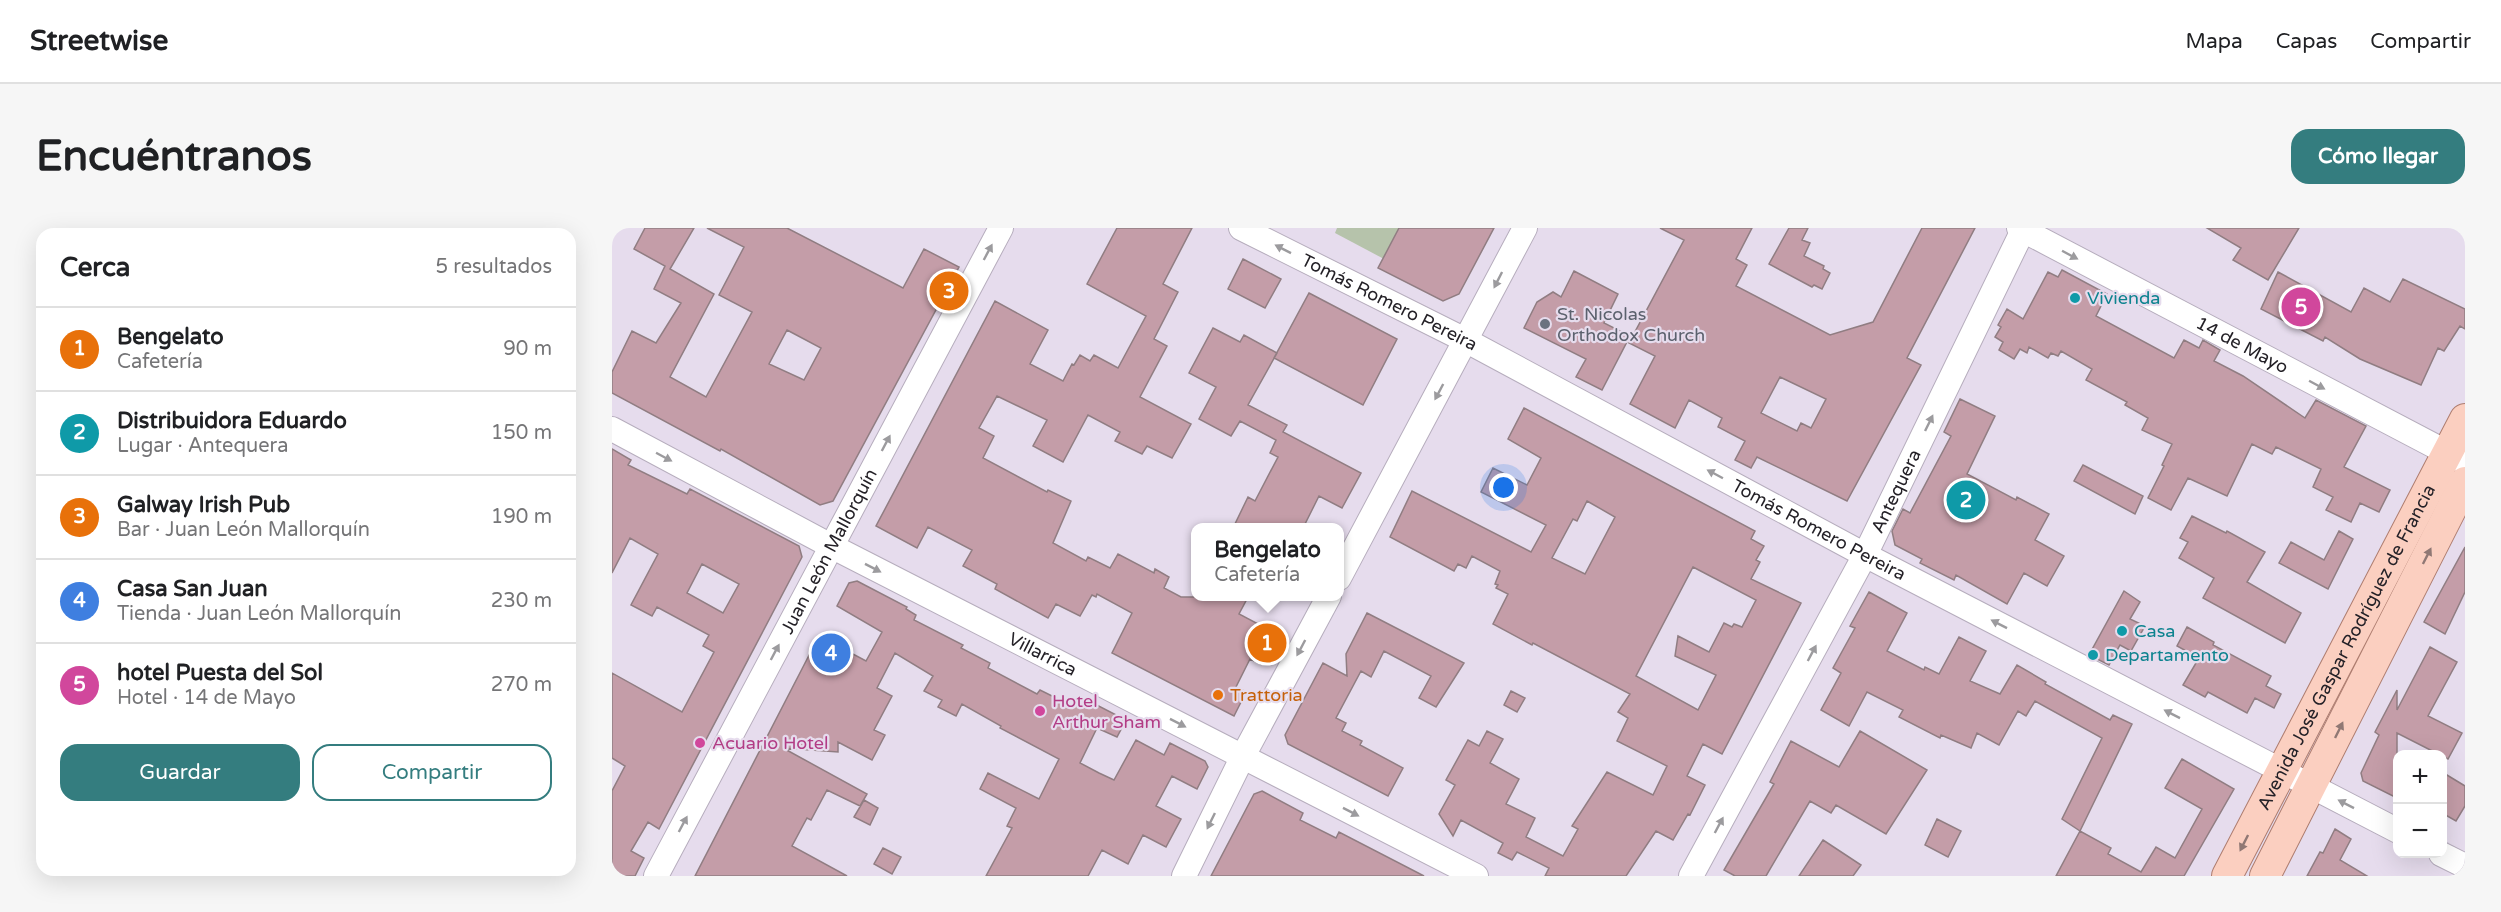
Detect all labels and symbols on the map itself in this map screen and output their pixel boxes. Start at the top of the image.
one-way arrow [983,243,993,260]
one-way arrow [1274,244,1291,254]
street label: Tomás Romero Pereira [1298,249,1481,356]
one-way arrow [2062,250,2079,260]
pin: 3 [930,268,968,314]
one-way arrow [1493,272,1503,289]
pin: 5 [2282,284,2320,329]
place label: Vivienda [2087,287,2160,309]
marker: Vivienda [2068,291,2082,305]
place label: St. Nicolas Orthodox Church [1557,303,1705,346]
street label: 14 de Mayo [2192,312,2292,378]
marker: St. Nicolas Orthodox Church [1538,317,1552,331]
one-way arrow [2309,380,2326,390]
one-way arrow [1434,384,1444,401]
one-way arrow [1924,415,1933,432]
one-way arrow [881,434,891,451]
street label: Antequera [1866,446,1926,537]
one-way arrow [655,452,672,462]
street label: Juan León Mallorquín [776,465,882,638]
one-way arrow [1707,469,1724,479]
your location [1489,473,1518,502]
street label: Tomás Romero Pereira [1728,474,1909,585]
pin: 2 [1946,478,1986,522]
street label: Avenida José Gaspar Rodríguez de Francia [2252,481,2440,814]
one-way arrow [2422,547,2431,564]
one-way arrow [864,562,882,572]
pin: 1 [1248,620,1286,666]
one-way arrow [1991,620,2008,629]
place label: Casa [2134,620,2175,642]
marker: Casa [2115,624,2129,638]
street label: Villarrica [1005,628,1081,681]
pin: 4 [812,630,850,676]
one-way arrow [1296,640,1306,657]
one-way arrow [769,643,779,661]
one-way arrow [1807,644,1817,661]
place label: Departamento [2105,644,2229,666]
marker: Departamento [2086,648,2100,662]
place label: Trattoria [1230,684,1303,706]
marker: Trattoria [1211,688,1225,702]
place label: Hotel Arthur Sham [1052,690,1161,733]
marker: Hotel Arthur Sham [1033,704,1047,718]
one-way arrow [2164,709,2181,719]
one-way arrow [1169,718,1186,728]
one-way arrow [2335,722,2344,739]
place label: Acuario Hotel [712,732,829,754]
marker: Acuario Hotel [693,736,707,750]
one-way arrow [2337,799,2354,809]
one-way arrow [1343,807,1360,817]
one-way arrow [1206,812,1216,829]
one-way arrow [678,816,688,833]
one-way arrow [1714,816,1724,833]
one-way arrow [2239,835,2249,852]

